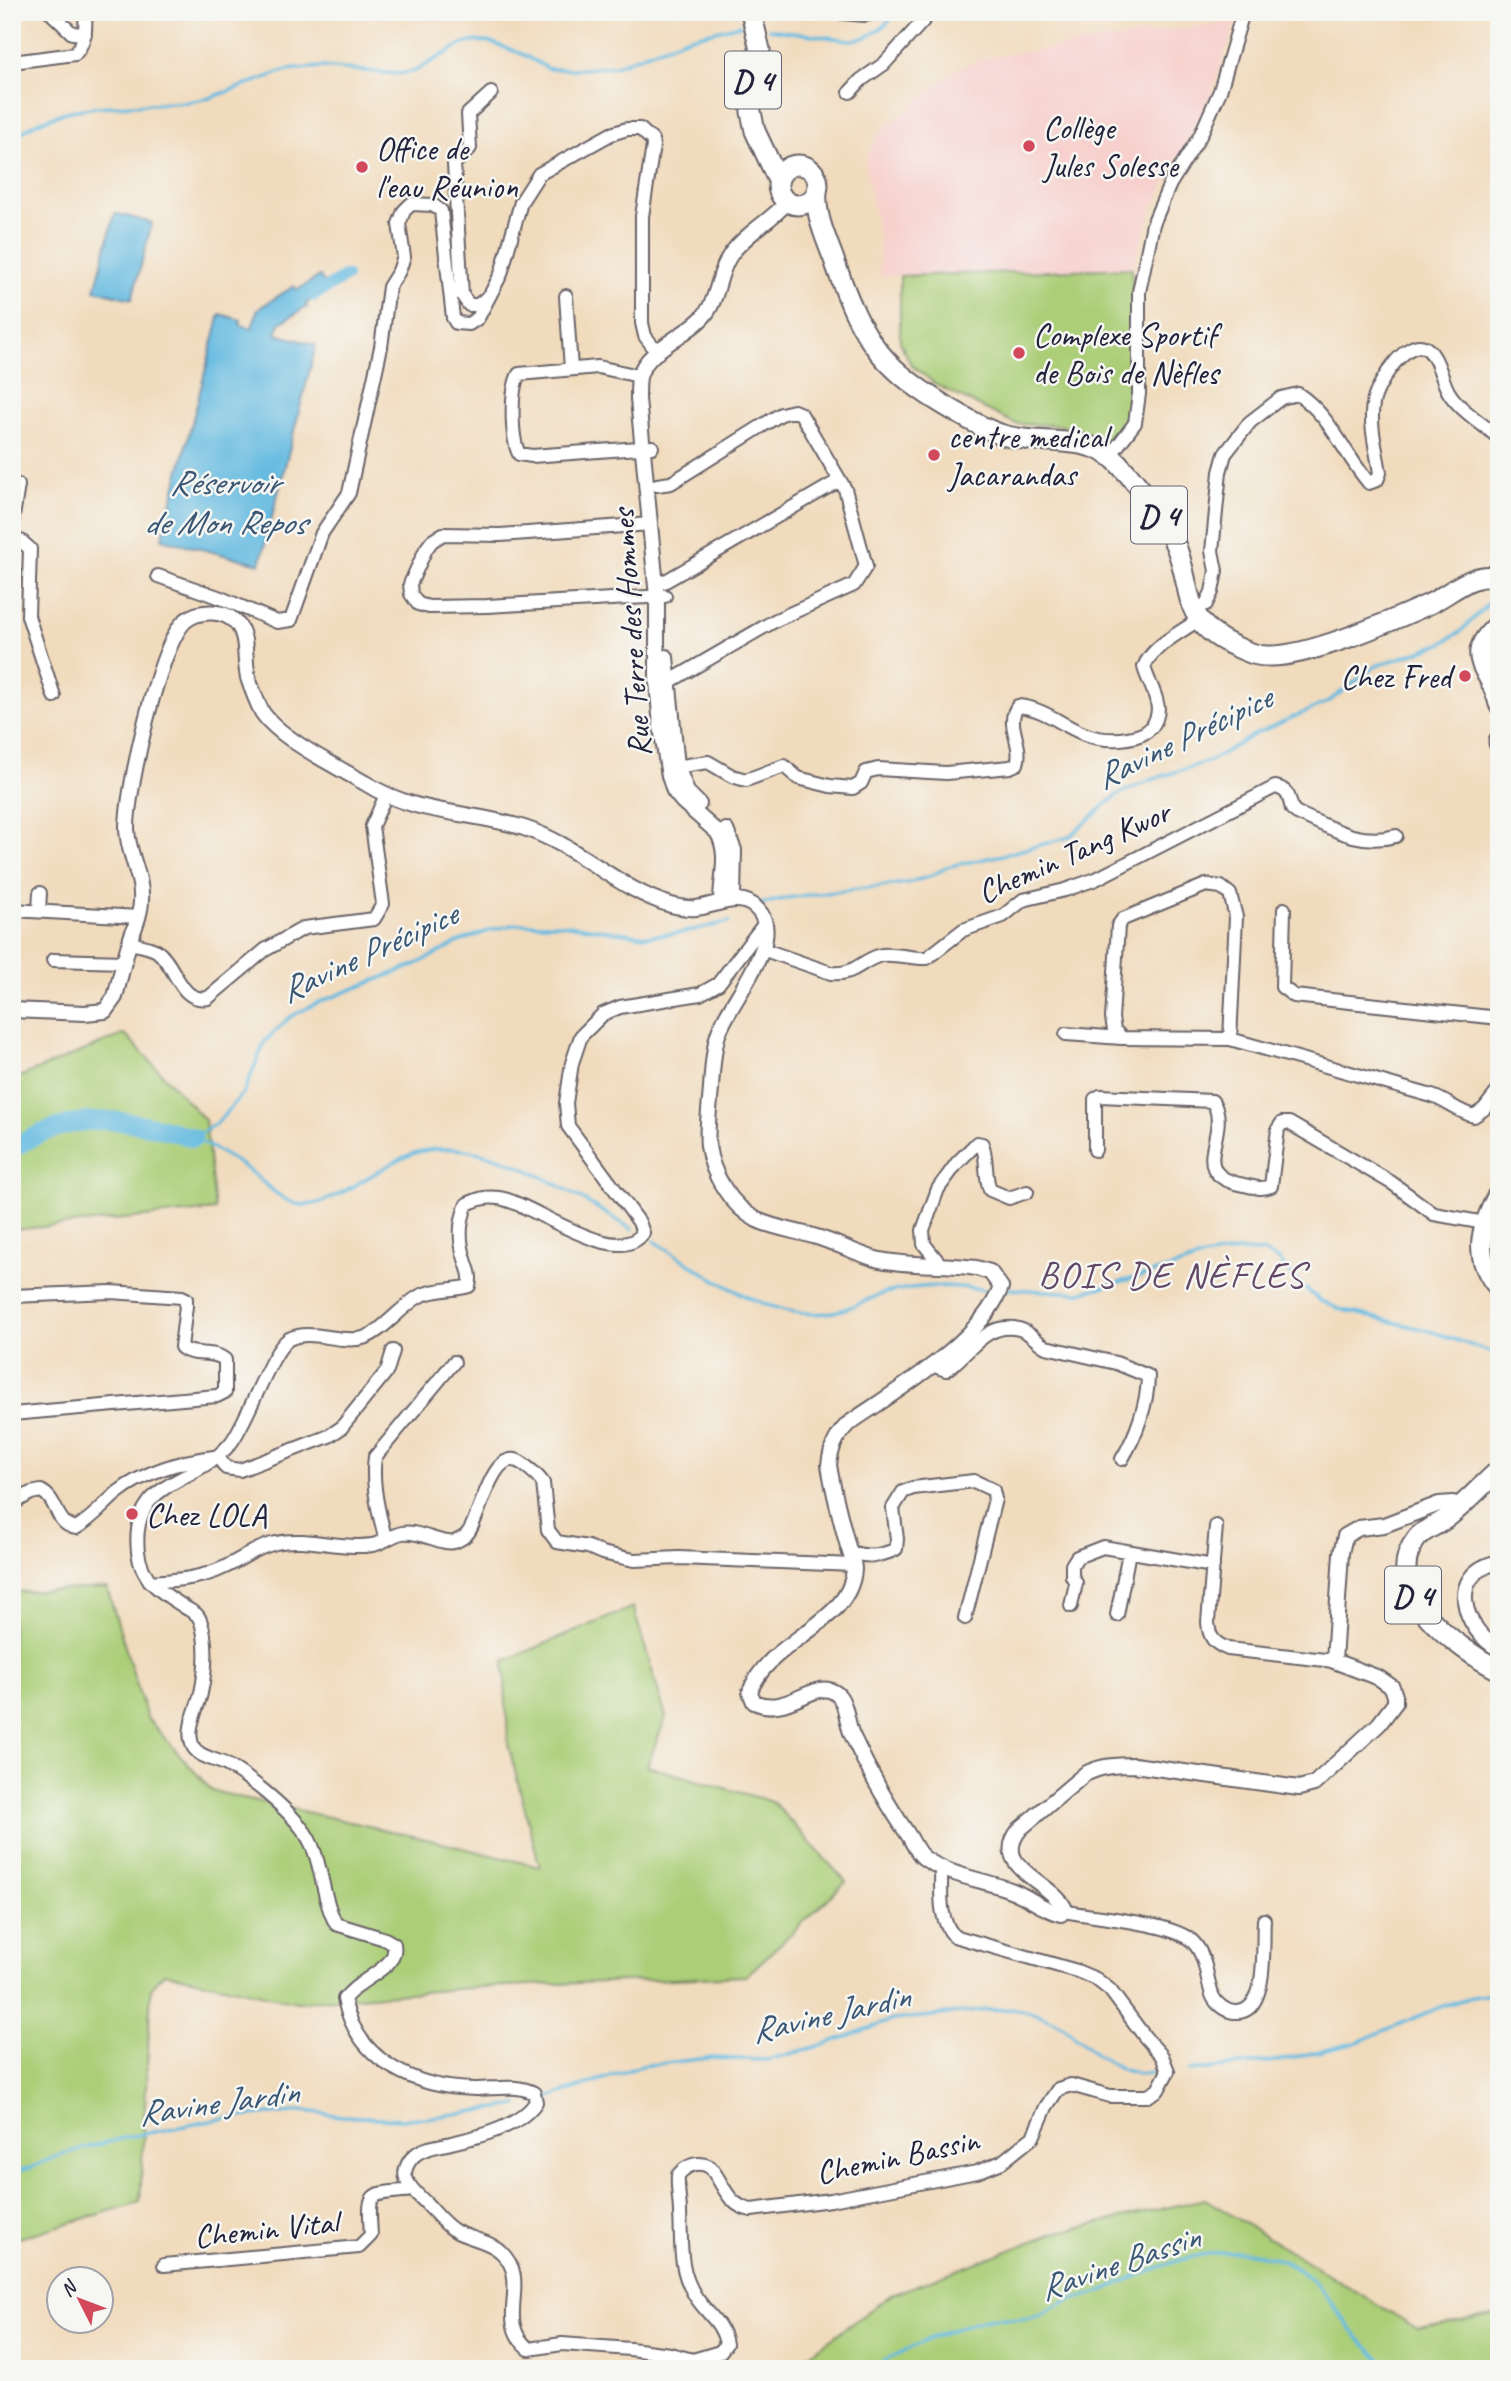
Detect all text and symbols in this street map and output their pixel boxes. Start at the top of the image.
road number: D 4 [725,52,781,108]
place label: Collège Jules Solesse [1041,107,1180,187]
place label: Office de l'eau Réunion [376,128,518,208]
marker: Collège Jules Solesse [1021,138,1037,154]
marker: Office de l'eau Réunion [354,159,370,175]
place label: Complexe Sportif de Bois de Nèfles [1033,314,1223,394]
marker: Complexe Sportif de Bois de Nèfles [1011,345,1027,361]
place label: centre medical Jacarandas [946,416,1113,496]
marker: centre medical Jacarandas [926,447,942,463]
water label: Réservoir de Mon Repos [143,460,312,545]
road number: D 4 [1131,486,1187,544]
street label: Rue Terre des Hommes [601,505,661,758]
place label: Chez Fred [1340,656,1456,698]
marker: Chez Fred [1457,668,1473,684]
water label: Ravine Précipice [1088,674,1283,799]
street label: Chemin Tang Kwor [971,790,1179,913]
water label: Ravine Précipice [273,890,468,1013]
district label: BOIS DE NÈFLES [1038,1251,1311,1298]
place label: Chez LOLA [146,1494,268,1536]
marker: Chez LOLA [124,1506,140,1522]
road number: D 4 [1385,1566,1441,1624]
water label: Ravine Jardin [747,1973,917,2054]
water label: Ravine Jardin [135,2069,304,2136]
street label: Chemin Bassin [812,2118,984,2194]
street label: Chemin Vital [192,2200,345,2257]
water label: Ravine Bassin [1033,2213,1208,2311]
north arrow [46,2266,116,2336]
text: N [55,2274,83,2302]

